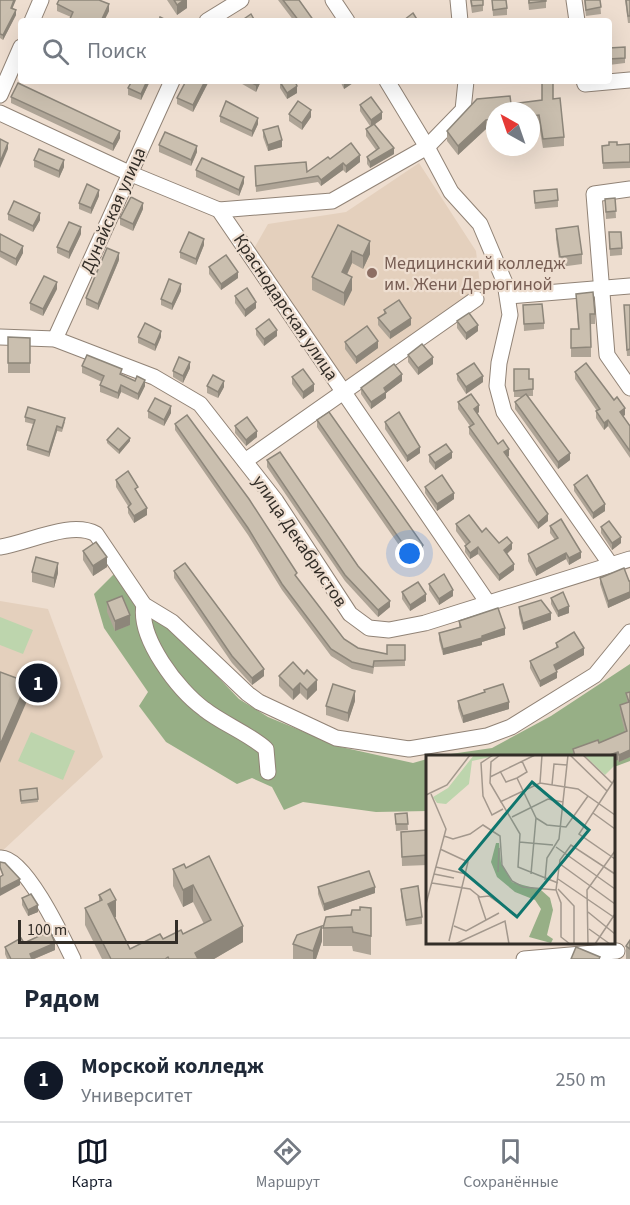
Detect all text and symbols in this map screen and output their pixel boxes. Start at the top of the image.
search box [18,18,612,84]
icon: search [39,35,72,68]
text: Поиск [87,35,146,67]
north arrow [486,102,540,156]
street label: Дунайская улица [74,143,152,277]
street label: Краснодарская улица [227,229,344,386]
place label: Медицинский колледж им. Жени Дерюгиной [384,251,566,297]
marker: Медицинский колледж им. Жени Дерюгиной [365,266,379,280]
street label: улица Декабристов [246,470,353,612]
your location [395,539,424,568]
pin: 1 [18,660,57,706]
inset map [426,755,615,944]
scale bar [18,917,178,944]
text: 100 m [27,919,67,941]
text: Рядом [24,980,100,1017]
text: Морской колледж [81,1050,264,1082]
text: 1 [38,1066,49,1094]
text: 250 m [556,1066,606,1094]
text: Университет [81,1082,193,1110]
tab: Карта [72,1135,113,1193]
tab: Маршрут [256,1135,320,1193]
tab: Сохранённые [463,1135,558,1193]

